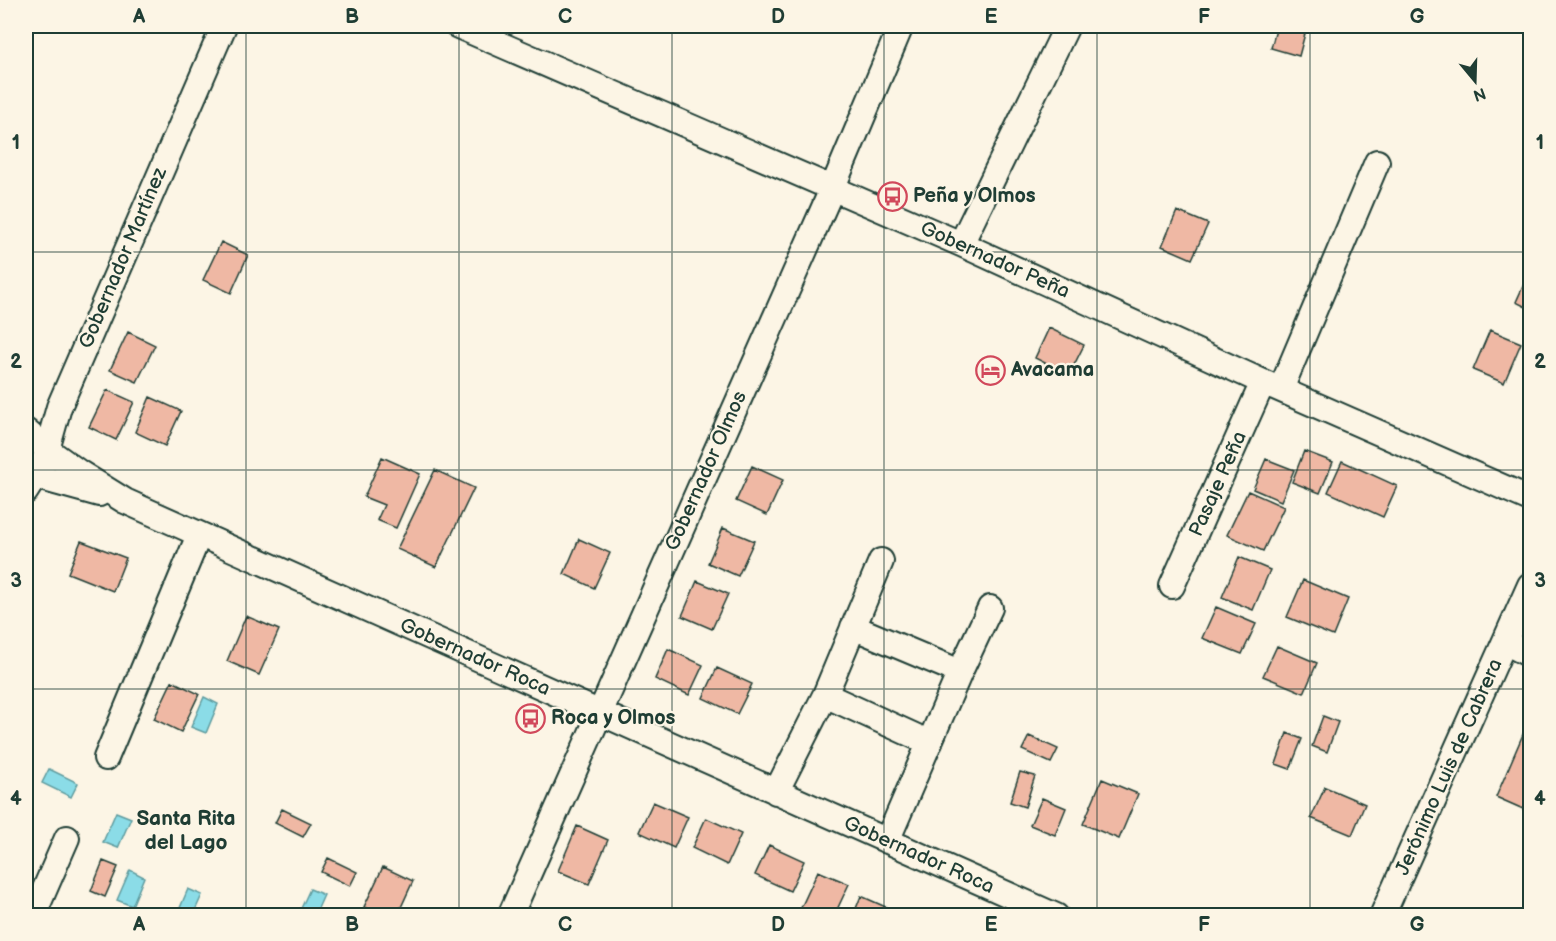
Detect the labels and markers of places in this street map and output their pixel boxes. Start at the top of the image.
bus stop icon: Peña y Olmos [876,180,908,212]
place label: Peña y Olmos [913,184,1036,208]
hotel icon: Avacama [974,354,1006,386]
place label: Avacama [1010,358,1094,382]
bus stop icon: Roca y Olmos [514,702,546,734]
place label: Roca y Olmos [551,706,676,730]

